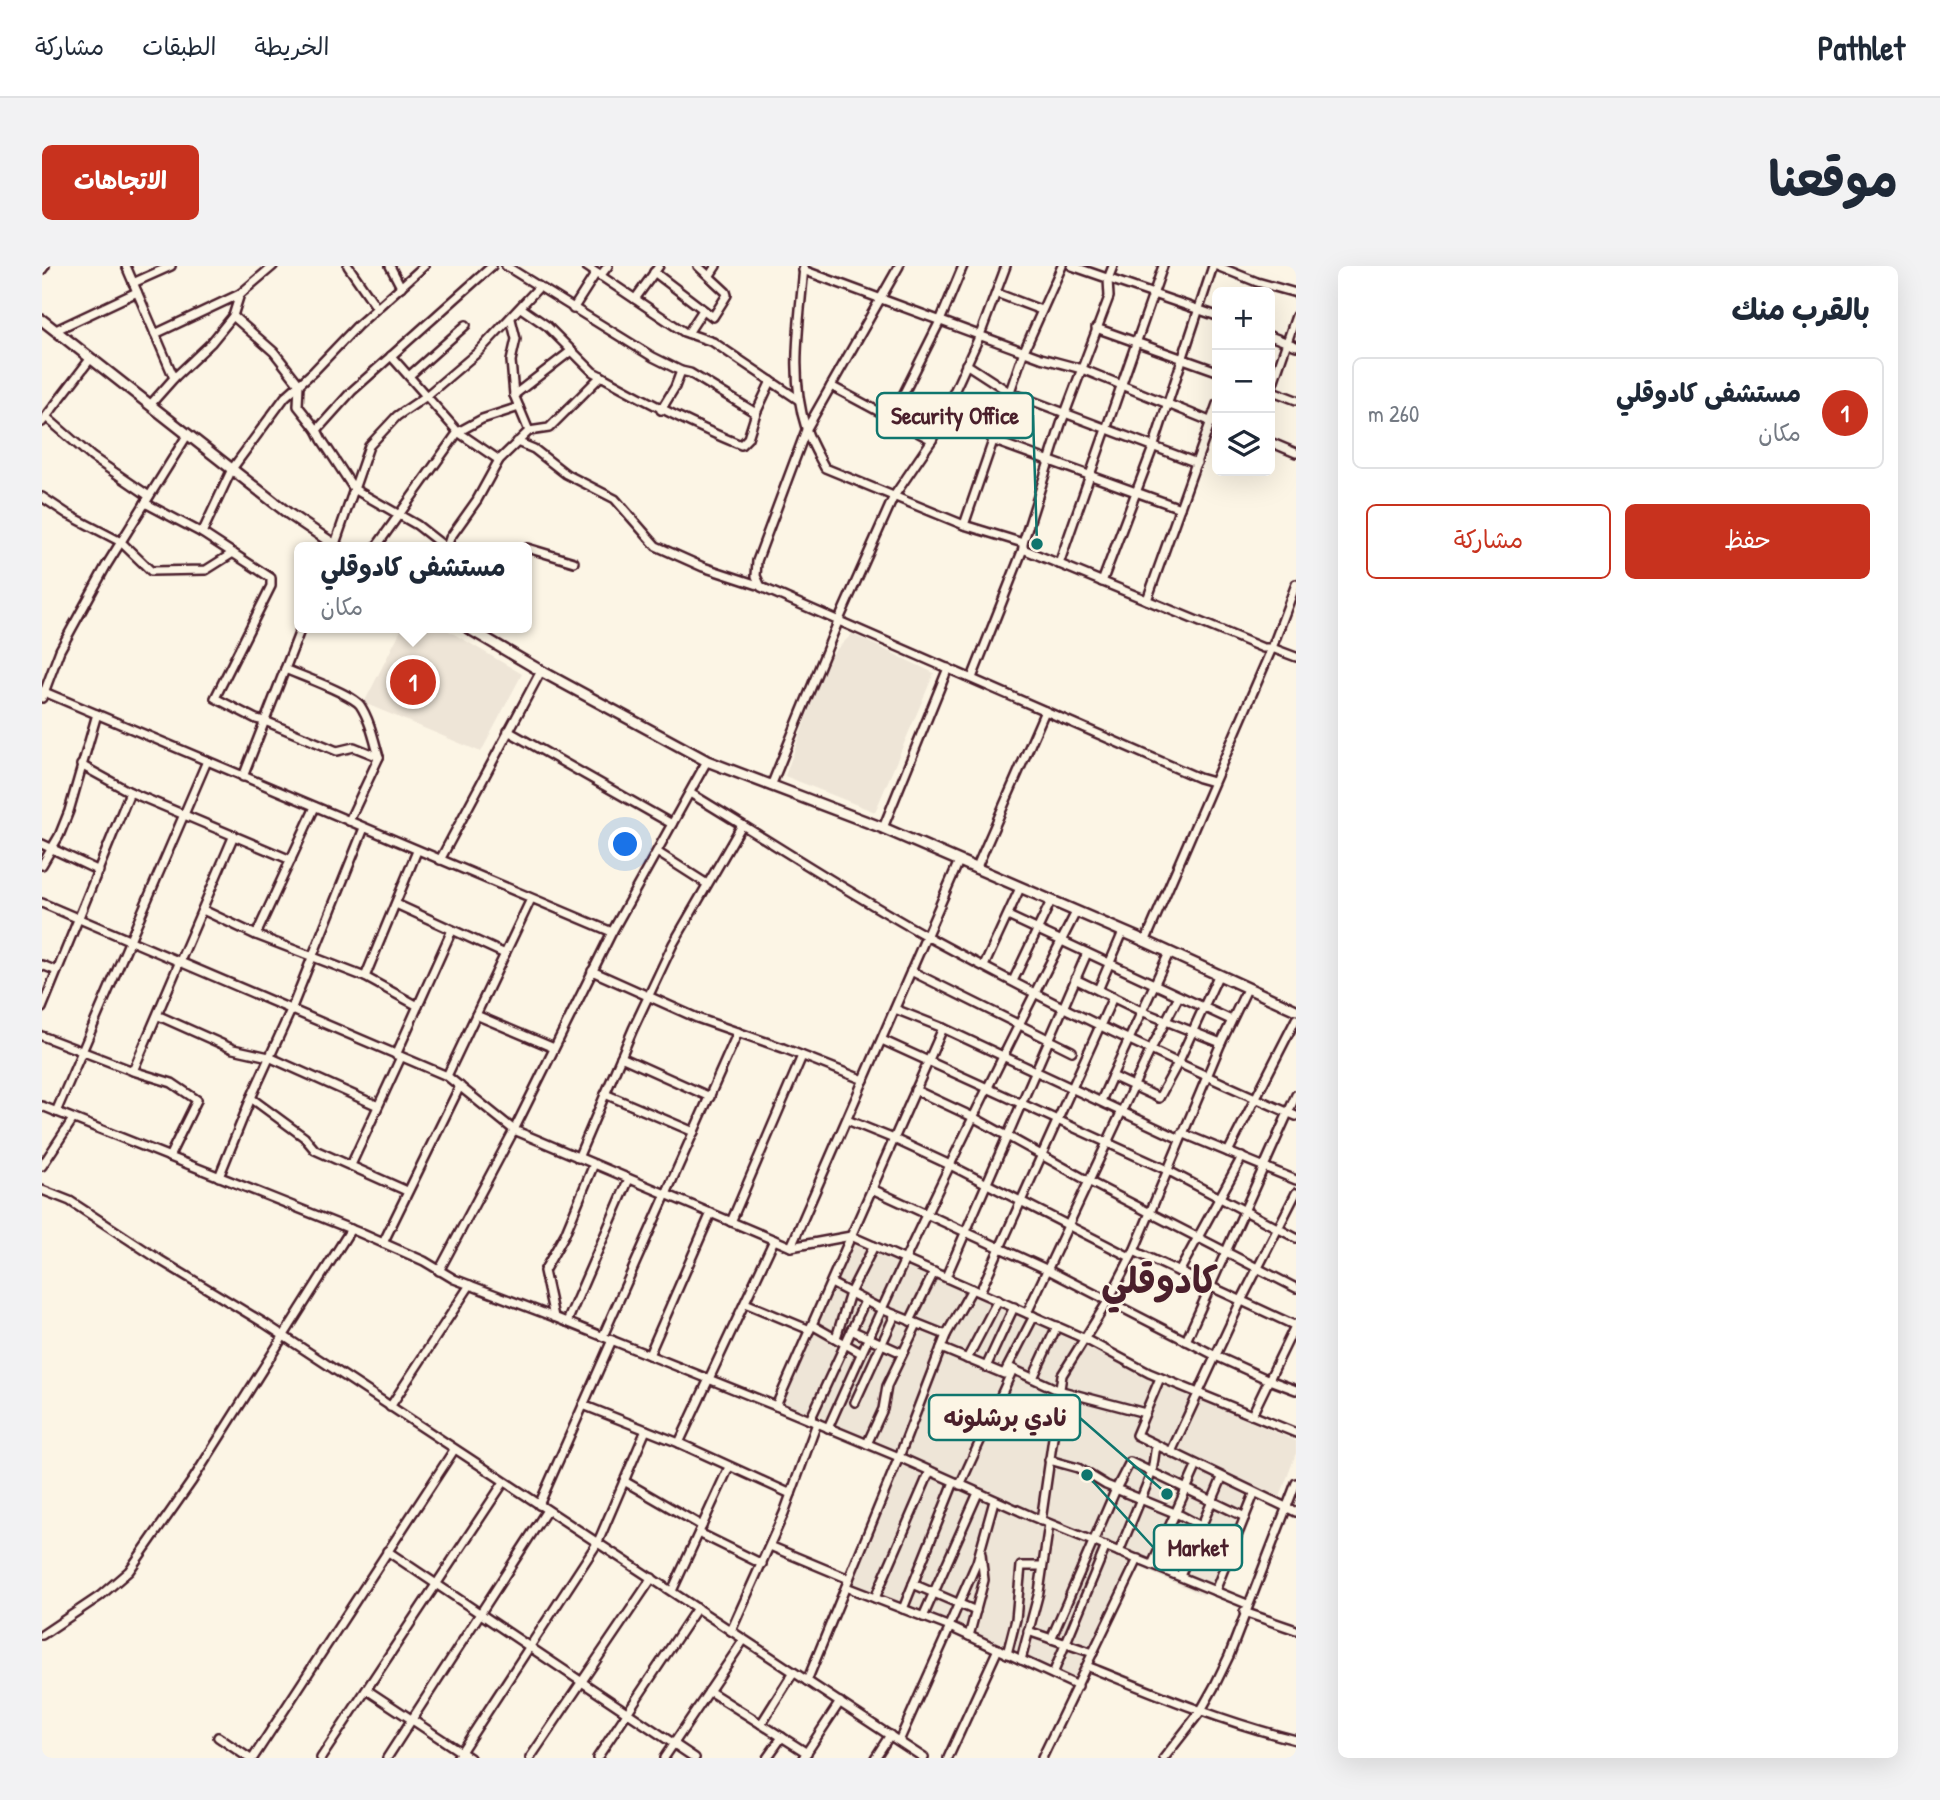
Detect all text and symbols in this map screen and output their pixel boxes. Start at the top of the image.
text: Pathlet [1818,26,1905,70]
text: مشاركة [35,30,104,62]
text: الطبقات [142,30,217,62]
text: الخريطة [255,30,329,62]
button: الاتجاهات [42,145,199,220]
text: موقعنا [1768,145,1898,211]
map controls [1212,287,1275,476]
button: + [1212,287,1275,350]
text: بالقرب منك [1732,289,1870,329]
button: − [1212,350,1275,413]
text: مستشفى كادوقلي [1616,375,1801,410]
callout: Security Office [877,393,1033,438]
text: 260 m [1368,398,1419,429]
text: 1 [1841,398,1849,429]
text: Security Office [891,399,1020,432]
button: layers [1212,413,1275,476]
text: مكان [1758,417,1801,448]
button: مشاركة [1366,504,1611,579]
button: حفظ [1625,504,1870,579]
popup [294,542,532,633]
text: مستشفى كادوقلي [320,549,506,584]
text: مكان [320,591,363,622]
pin: 1 [390,656,436,708]
your location [608,827,642,861]
district label: كادوقلي [1101,1254,1219,1313]
callout: نادي برشلونه [929,1395,1080,1440]
text: نادي برشلونه [943,1401,1067,1436]
callout: Market [1154,1525,1242,1570]
text: Market [1168,1531,1229,1563]

